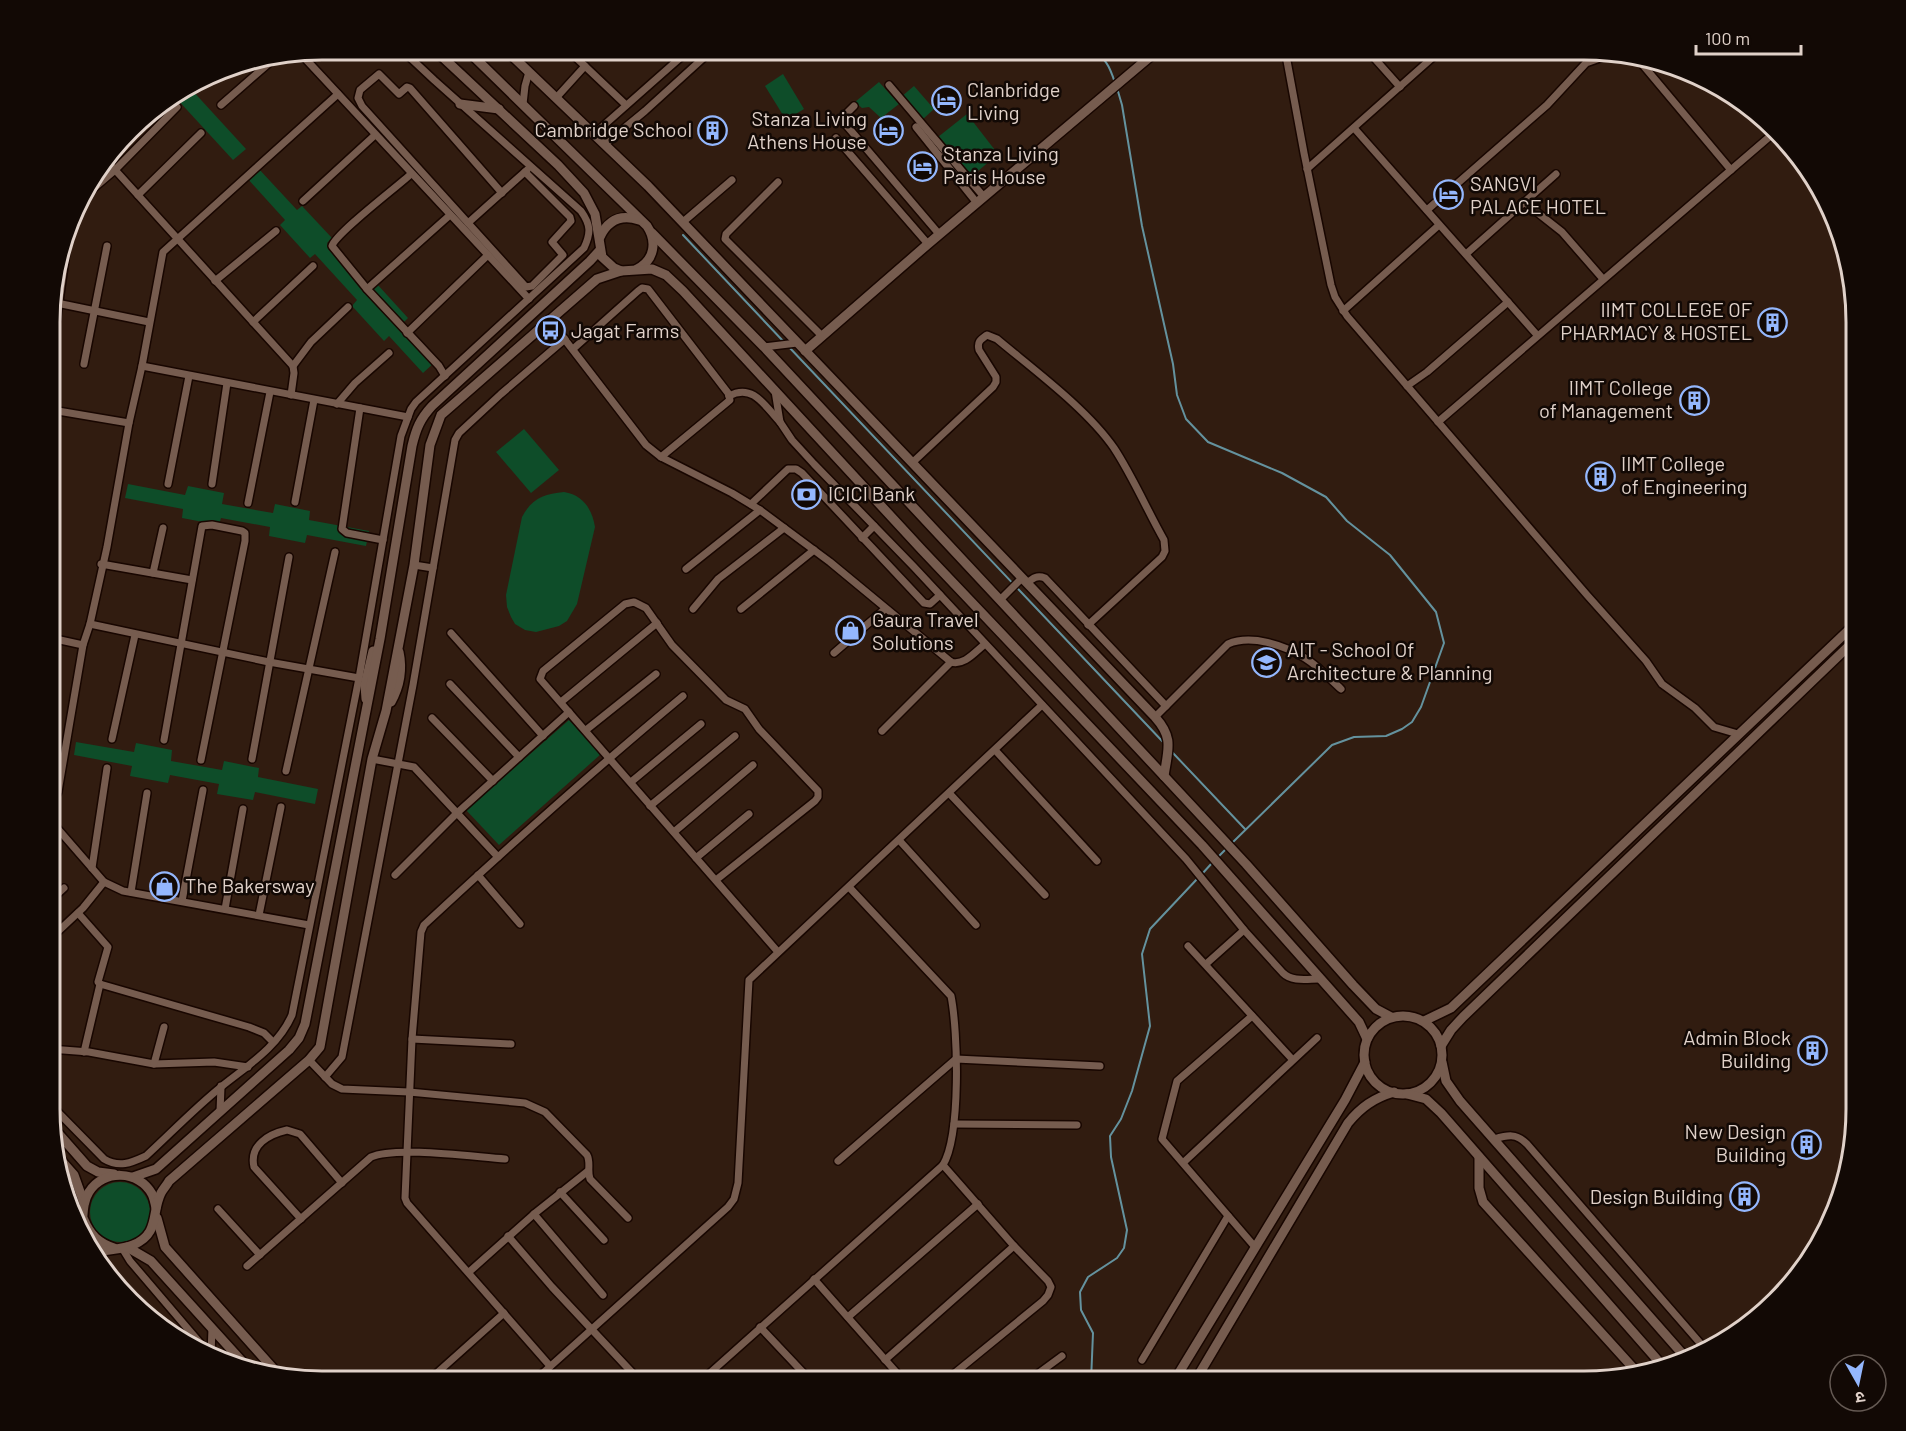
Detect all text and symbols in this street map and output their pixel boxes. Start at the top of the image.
scale bar [1696,18,1801,56]
text: 100 m [1705,27,1750,49]
place label: Clanbridge Living [967,77,1060,124]
hotel icon: Clanbridge Living [930,85,962,117]
place label: Stanza Living Athens House [747,106,867,153]
building icon: Cambridge School [697,114,729,146]
hotel icon: Stanza Living Athens House [872,115,904,147]
place label: Cambridge School [535,117,692,141]
place label: Stanza Living Paris House [943,141,1059,188]
hotel icon: Stanza Living Paris House [906,150,938,182]
place label: SANGVI PALACE HOTEL [1470,171,1606,218]
hotel icon: SANGVI PALACE HOTEL [1433,179,1465,211]
place label: IIMT COLLEGE OF PHARMACY & HOSTEL [1560,297,1752,344]
building icon: IIMT COLLEGE OF PHARMACY & HOSTEL [1757,306,1789,338]
bus stop icon: Jagat Farms [534,315,566,347]
place label: Jagat Farms [571,318,679,342]
place label: IIMT College of Management [1539,375,1673,422]
building icon: IIMT College of Management [1678,384,1710,416]
place label: IIMT College of Engineering [1621,451,1747,498]
building icon: IIMT College of Engineering [1584,460,1616,492]
bank icon: ICICI Bank [791,478,823,510]
place label: ICICI Bank [828,481,915,505]
place label: Gaura Travel Solutions [872,607,979,654]
shop icon: Gaura Travel Solutions [835,615,867,647]
place label: AIT - School Of Architecture & Planning [1287,637,1492,684]
school or university icon: AIT - School Of Architecture & Planning [1250,646,1282,678]
shop icon: The Bakersway [148,870,180,902]
place label: The Bakersway [185,873,314,897]
place label: Admin Block Building [1683,1025,1791,1072]
building icon: Admin Block Building [1796,1034,1828,1066]
place label: New Design Building [1685,1119,1786,1166]
building icon: New Design Building [1791,1128,1823,1160]
building icon: Design Building [1728,1181,1760,1213]
place label: Design Building [1590,1184,1723,1208]
north arrow [1828,1353,1888,1413]
text: उ [1854,1388,1867,1409]

